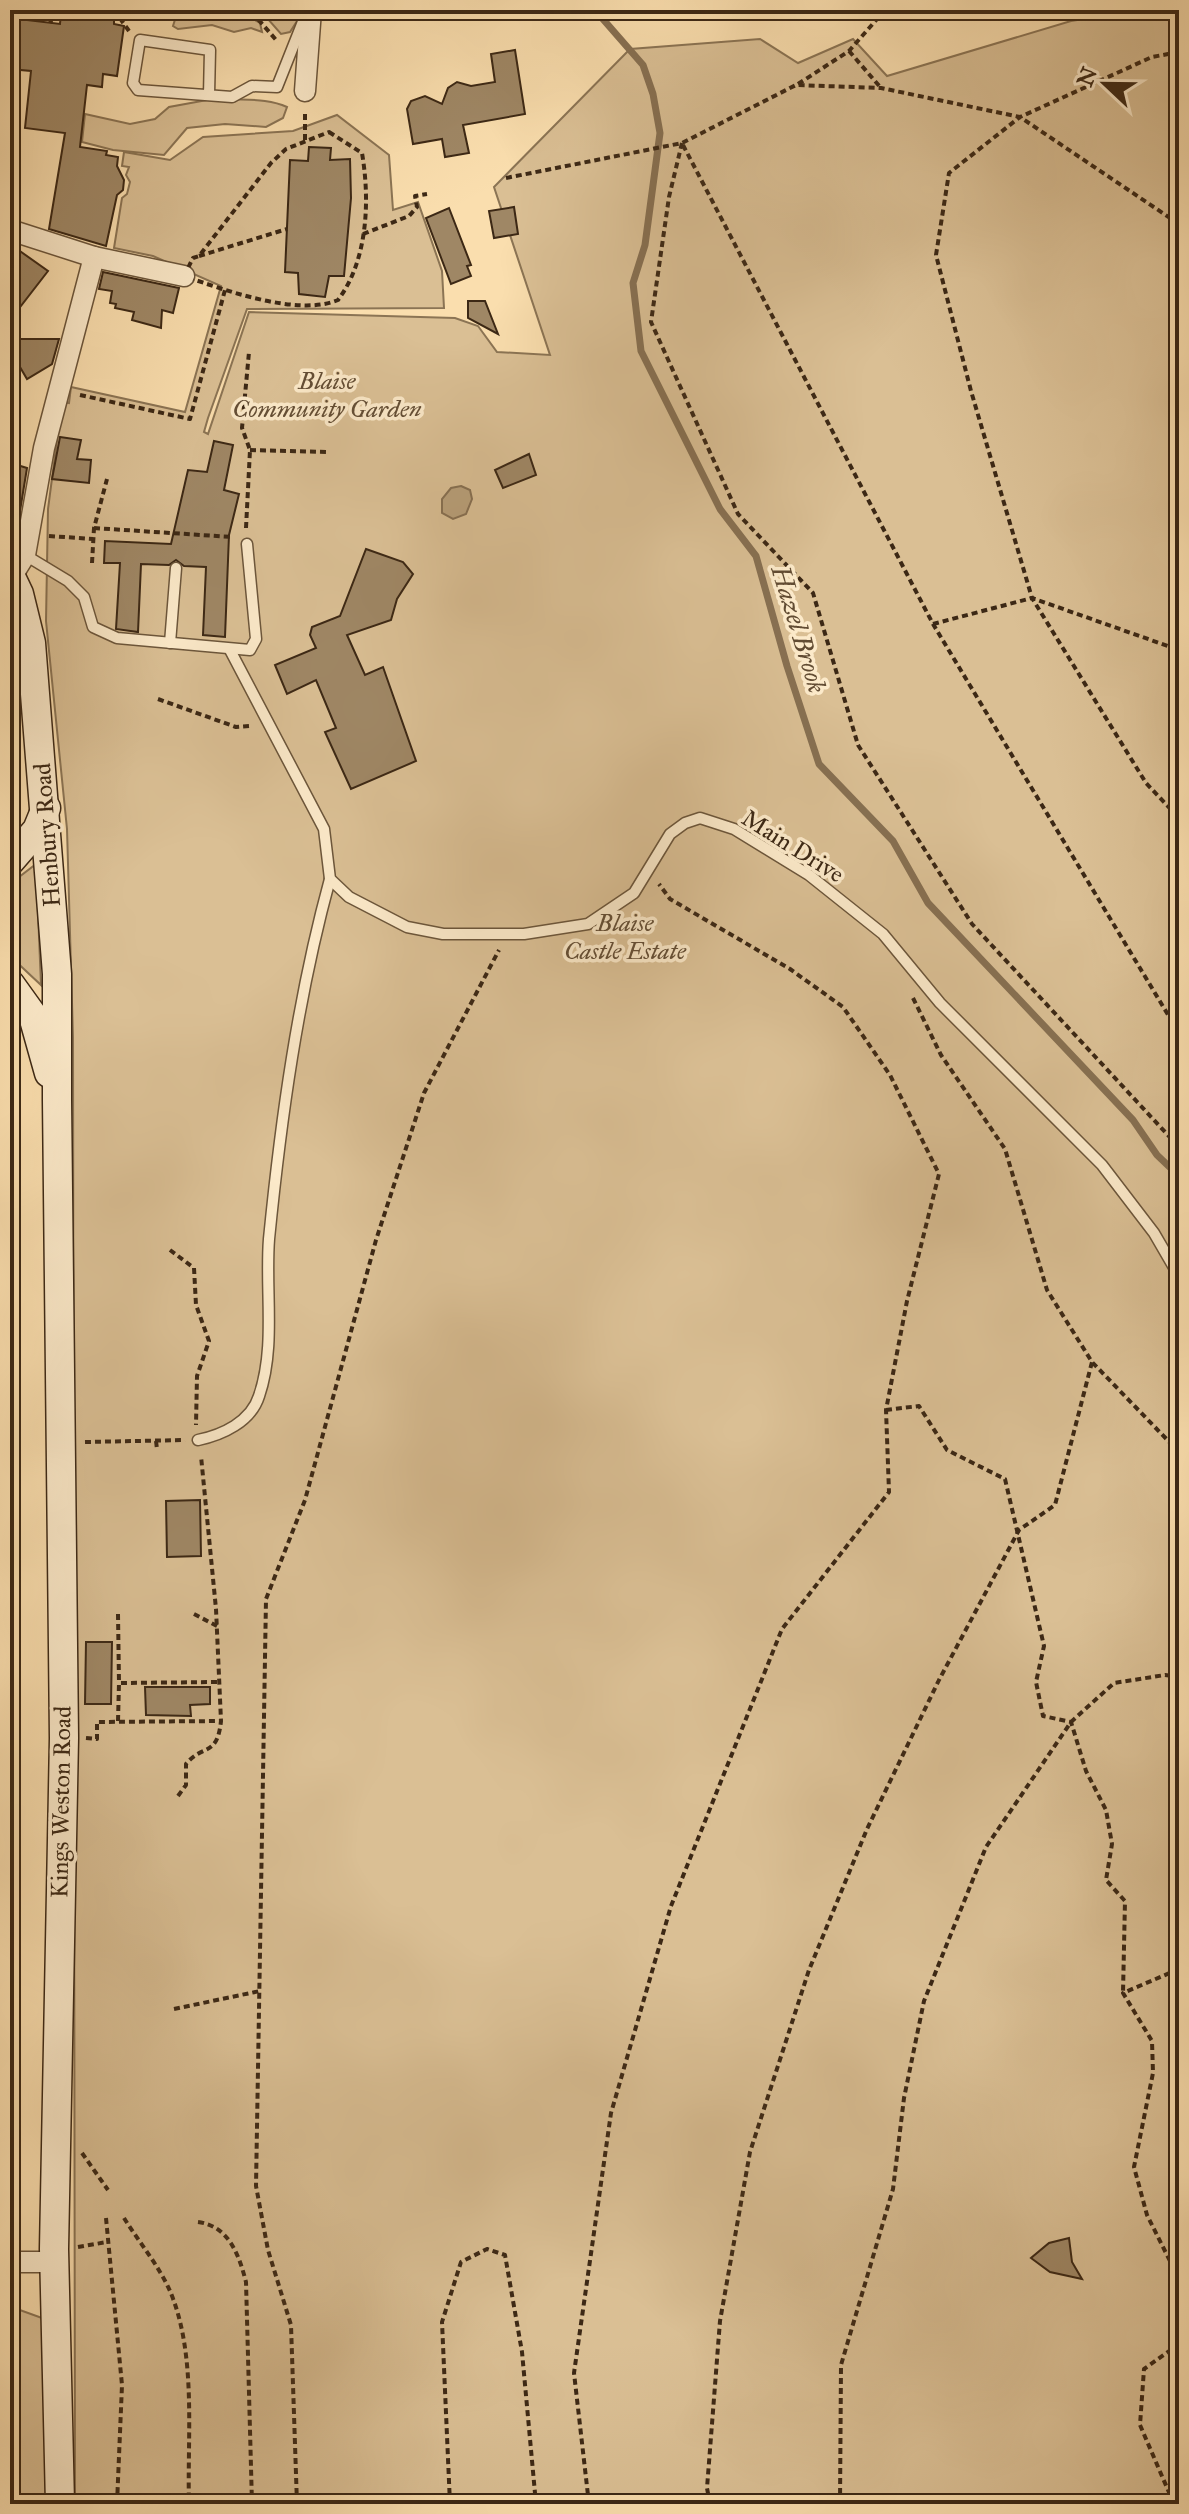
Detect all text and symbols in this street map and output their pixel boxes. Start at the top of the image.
north arrow [1065,44,1145,124]
text: N [1071,63,1103,90]
park label: Blaise Community Garden [233,366,422,424]
water label: Hazel Brook [764,560,834,697]
street label: Henbury Road [27,762,67,908]
street label: Main Drive [736,803,850,889]
park label: Blaise Castle Estate [564,908,687,966]
street label: Kings Weston Road [44,1706,78,1898]

